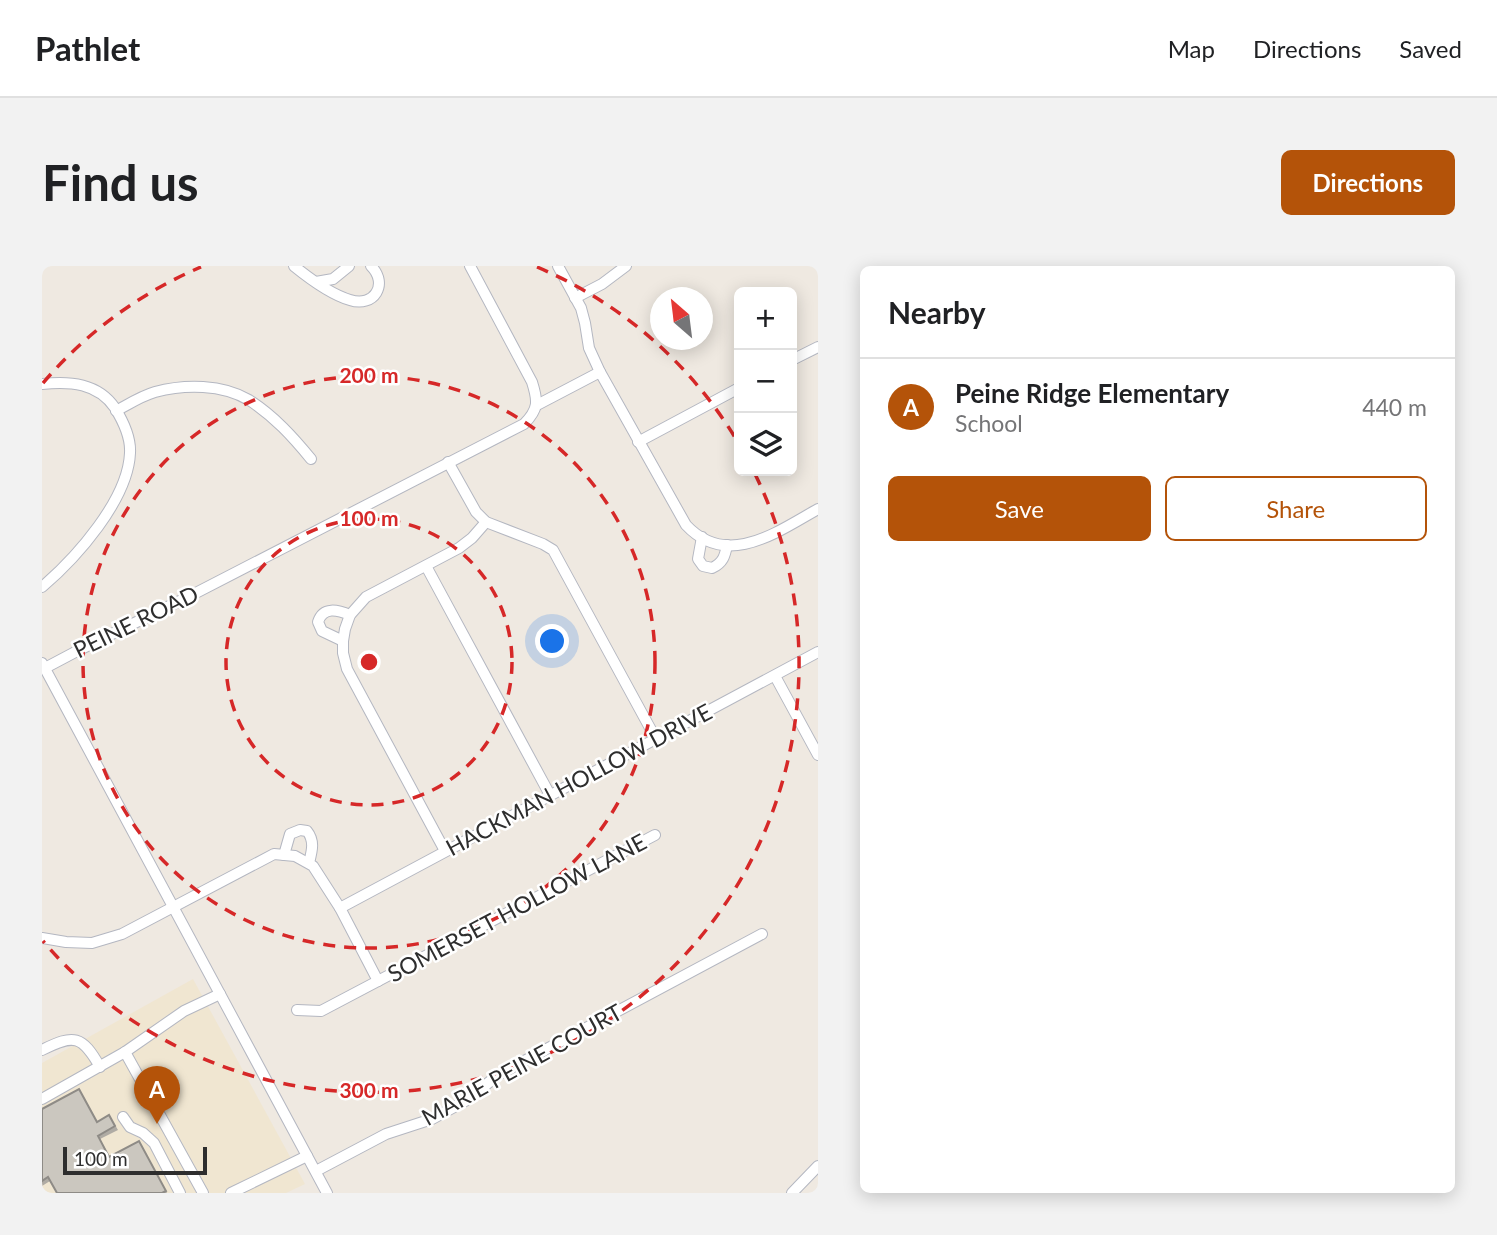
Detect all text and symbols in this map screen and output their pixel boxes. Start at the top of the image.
text: Pathlet [35,28,140,68]
text: Map [1168,34,1215,63]
text: Directions [1253,34,1361,63]
text: Saved [1399,34,1462,63]
button: Directions [1281,150,1455,215]
text: Find us [42,153,199,211]
north arrow [650,287,713,350]
map controls [734,287,797,476]
button: + [734,287,797,350]
text: Nearby [888,294,986,330]
button: − [734,350,797,413]
text: 200 m [339,362,399,387]
text: Peine Ridge Elementary [955,377,1229,409]
text: A [903,393,919,421]
text: 440 m [1362,393,1427,421]
text: School [955,409,1023,437]
button: layers [734,413,797,476]
button: Save [888,476,1151,541]
button: Share [1165,476,1427,541]
text: 100 m [339,505,399,530]
street label: PEINE ROAD [69,579,203,663]
your location [535,624,569,658]
centre of rings [357,650,381,674]
street label: HACKMAN HOLLOW DRIVE [441,697,716,861]
street label: SOMERSET HOLLOW LANE [382,827,651,987]
street label: MARIE PEINE COURT [416,997,627,1131]
pin: A [134,1066,180,1124]
text: 300 m [339,1077,399,1102]
scale bar [63,1144,206,1176]
text: 100 m [74,1147,128,1170]

